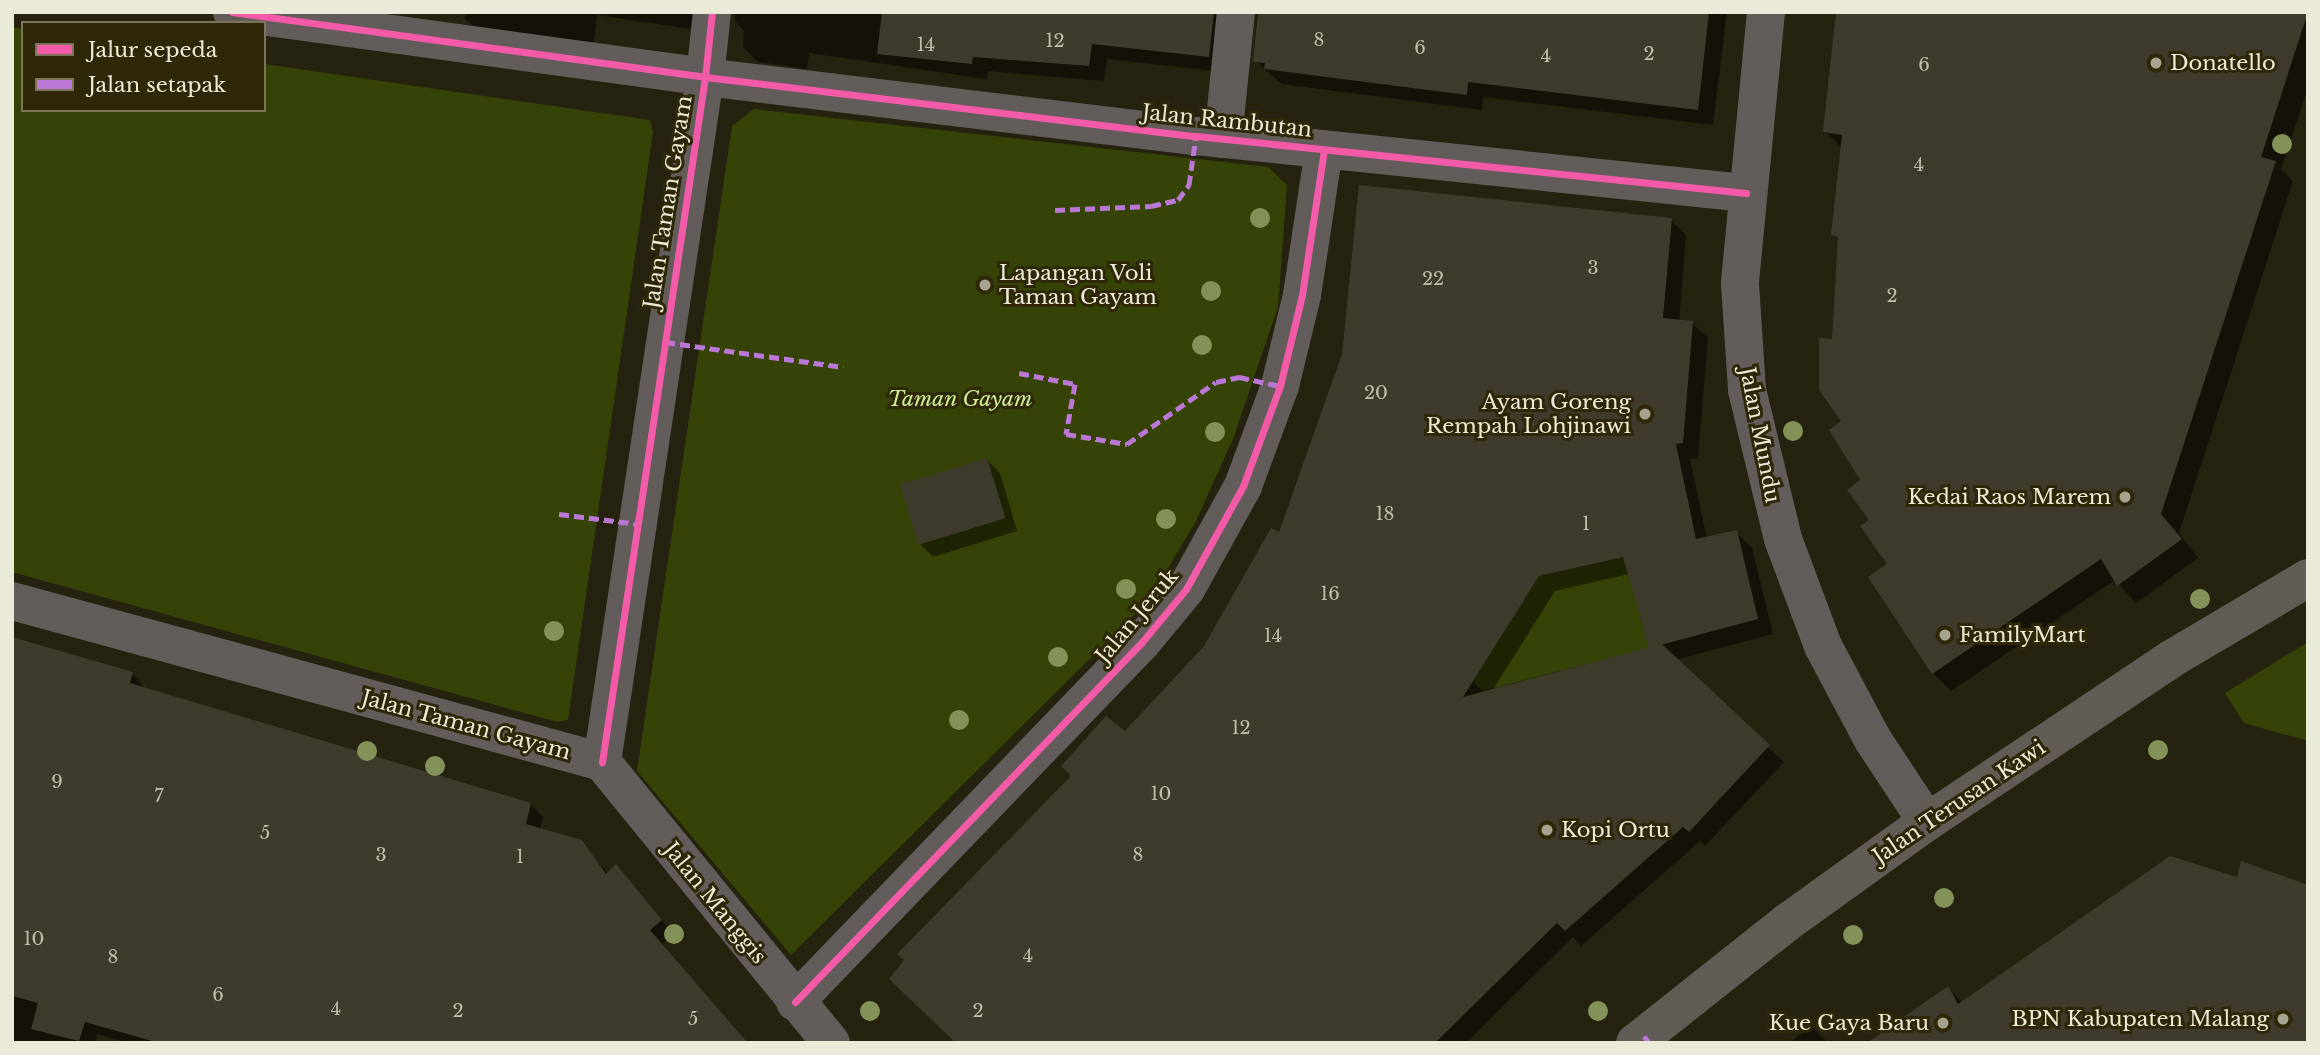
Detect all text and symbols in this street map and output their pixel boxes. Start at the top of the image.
legend [21,21,266,112]
house number: 8 [1314,29,1324,51]
house number: 12 [1045,30,1065,52]
house number: 14 [917,34,935,56]
text: Jalur sepeda [88,37,217,63]
house number: 6 [1414,37,1426,59]
house number: 2 [1643,43,1655,65]
house number: 4 [1541,45,1551,67]
place label: Donatello [2170,50,2276,76]
house number: 6 [1918,54,1930,76]
marker: Donatello [2148,55,2164,71]
text: Jalan setapak [88,72,226,98]
street label: Jalan Taman Gayam [639,93,697,311]
street label: Jalan Rambutan [1141,100,1313,142]
house number: 4 [1914,154,1924,176]
house number: 3 [1587,257,1599,279]
place label: Lapangan Voli Taman Gayam [999,260,1157,310]
house number: 22 [1422,268,1444,290]
marker: Lapangan Voli Taman Gayam [977,277,993,293]
house number: 2 [1886,285,1898,307]
street label: Jalan Mundu [1735,365,1785,505]
house number: 20 [1364,382,1388,404]
park label: Taman Gayam [887,386,1033,412]
place label: Ayam Goreng Rempah Lohjinawi [1426,389,1631,439]
marker: Ayam Goreng Rempah Lohjinawi [1637,406,1653,422]
place label: Kedai Raos Marem [1908,484,2111,510]
marker: Kedai Raos Marem [2117,489,2133,505]
house number: 18 [1376,503,1394,525]
house number: 1 [1582,513,1590,535]
street label: Jalan Jeruk [1090,564,1184,668]
house number: 16 [1320,583,1340,605]
place label: FamilyMart [1959,622,2086,648]
house number: 14 [1264,625,1282,647]
marker: FamilyMart [1937,627,1953,643]
street label: Jalan Taman Gayam [358,685,574,765]
house number: 12 [1231,717,1251,739]
street label: Jalan Terusan Kawi [1868,735,2050,869]
house number: 9 [51,771,63,793]
house number: 10 [1151,783,1171,805]
house number: 7 [154,785,164,807]
place label: Kopi Ortu [1561,817,1670,843]
house number: 5 [260,822,270,844]
marker: Kopi Ortu [1539,822,1555,838]
street label: Jalan Manggis [658,837,772,969]
house number: 3 [375,844,387,866]
house number: 8 [1133,844,1143,866]
house number: 1 [516,846,524,868]
house number: 10 [24,928,44,950]
house number: 4 [1023,945,1033,967]
house number: 8 [108,946,118,968]
house number: 6 [212,984,224,1006]
house number: 4 [331,998,341,1020]
house number: 2 [452,1000,464,1022]
house number: 2 [972,1000,984,1022]
place label: BPN Kabupaten Malang [2011,1006,2269,1032]
house number: 5 [688,1008,698,1030]
place label: Kue Gaya Baru [1769,1010,1929,1036]
marker: BPN Kabupaten Malang [2275,1011,2291,1027]
marker: Kue Gaya Baru [1935,1015,1951,1031]

